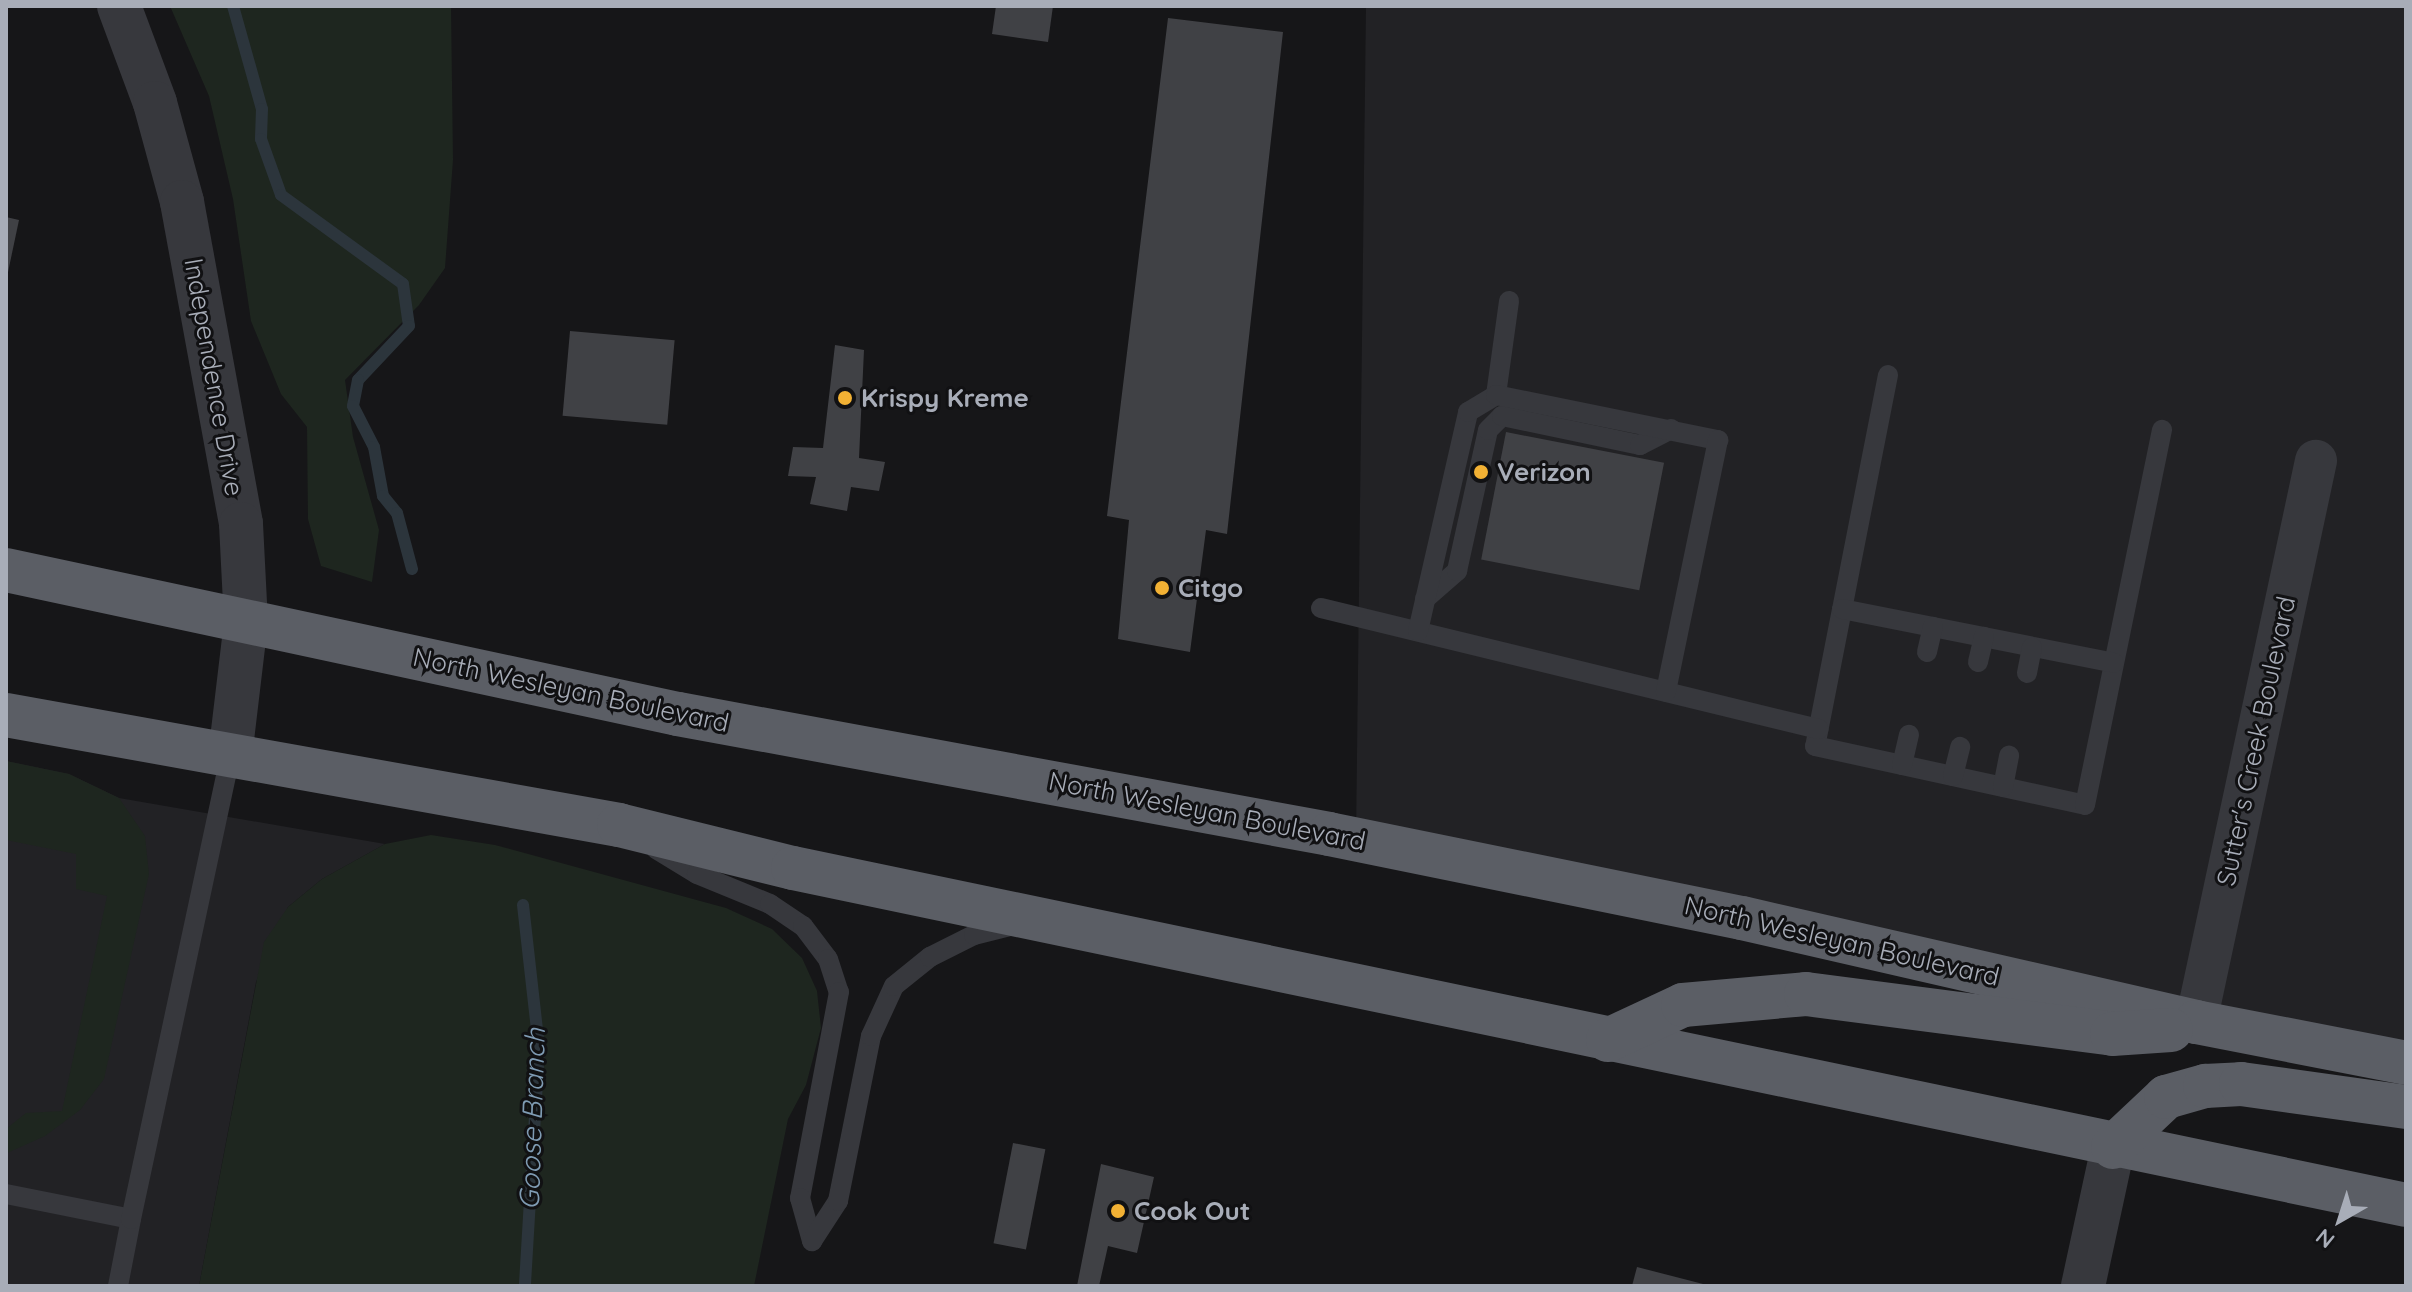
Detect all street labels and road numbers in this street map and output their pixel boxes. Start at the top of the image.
street label: Independence Drive [178,256,250,498]
street label: Sutter's Creek Boulevard [2210,593,2302,889]
street label: North Wesleyan Boulevard [410,641,732,739]
street label: North Wesleyan Boulevard [1046,765,1368,857]
street label: North Wesleyan Boulevard [1682,890,2002,992]

